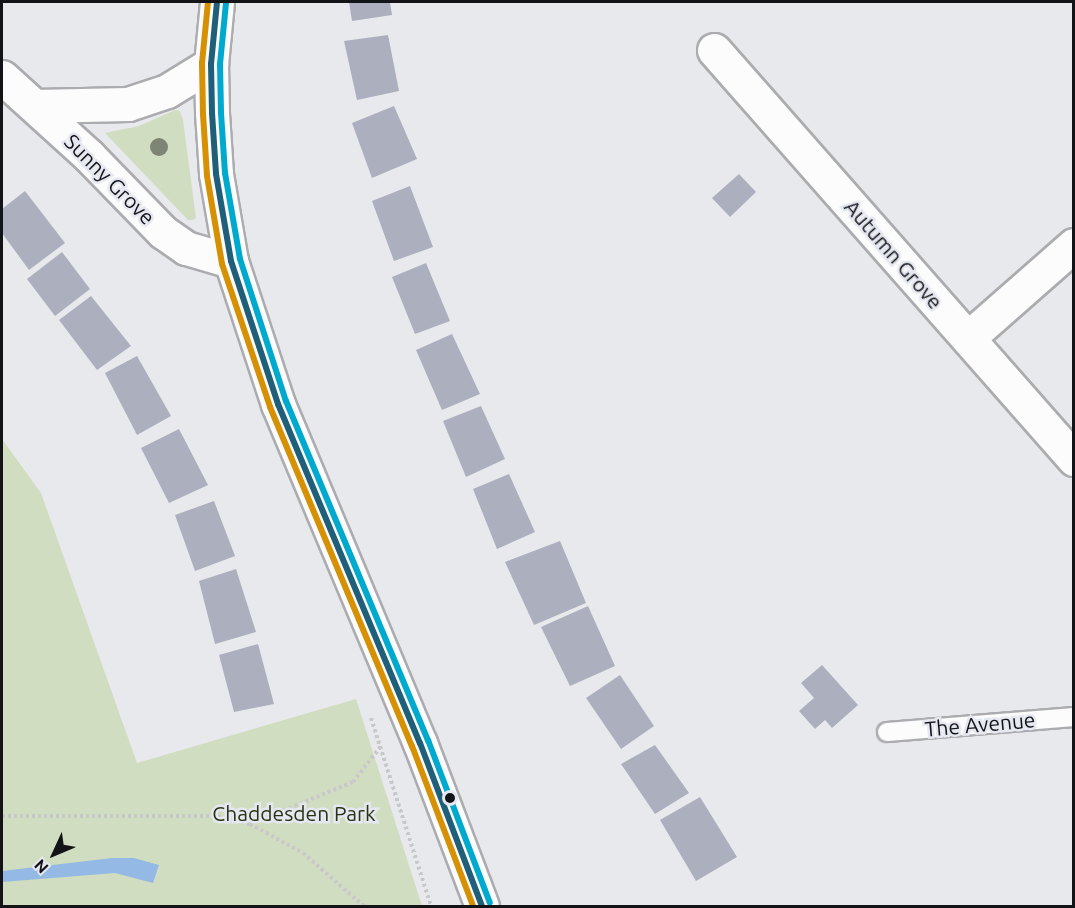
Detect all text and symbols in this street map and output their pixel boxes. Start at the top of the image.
street label: Sunny Grove [59,128,161,230]
street label: Autumn Grove [840,194,948,314]
street label: The Avenue [924,707,1036,741]
unlabelled marker [444,792,456,804]
park label: Chaddesden Park [212,800,376,826]
north arrow [24,824,84,884]
text: N [30,856,52,877]

